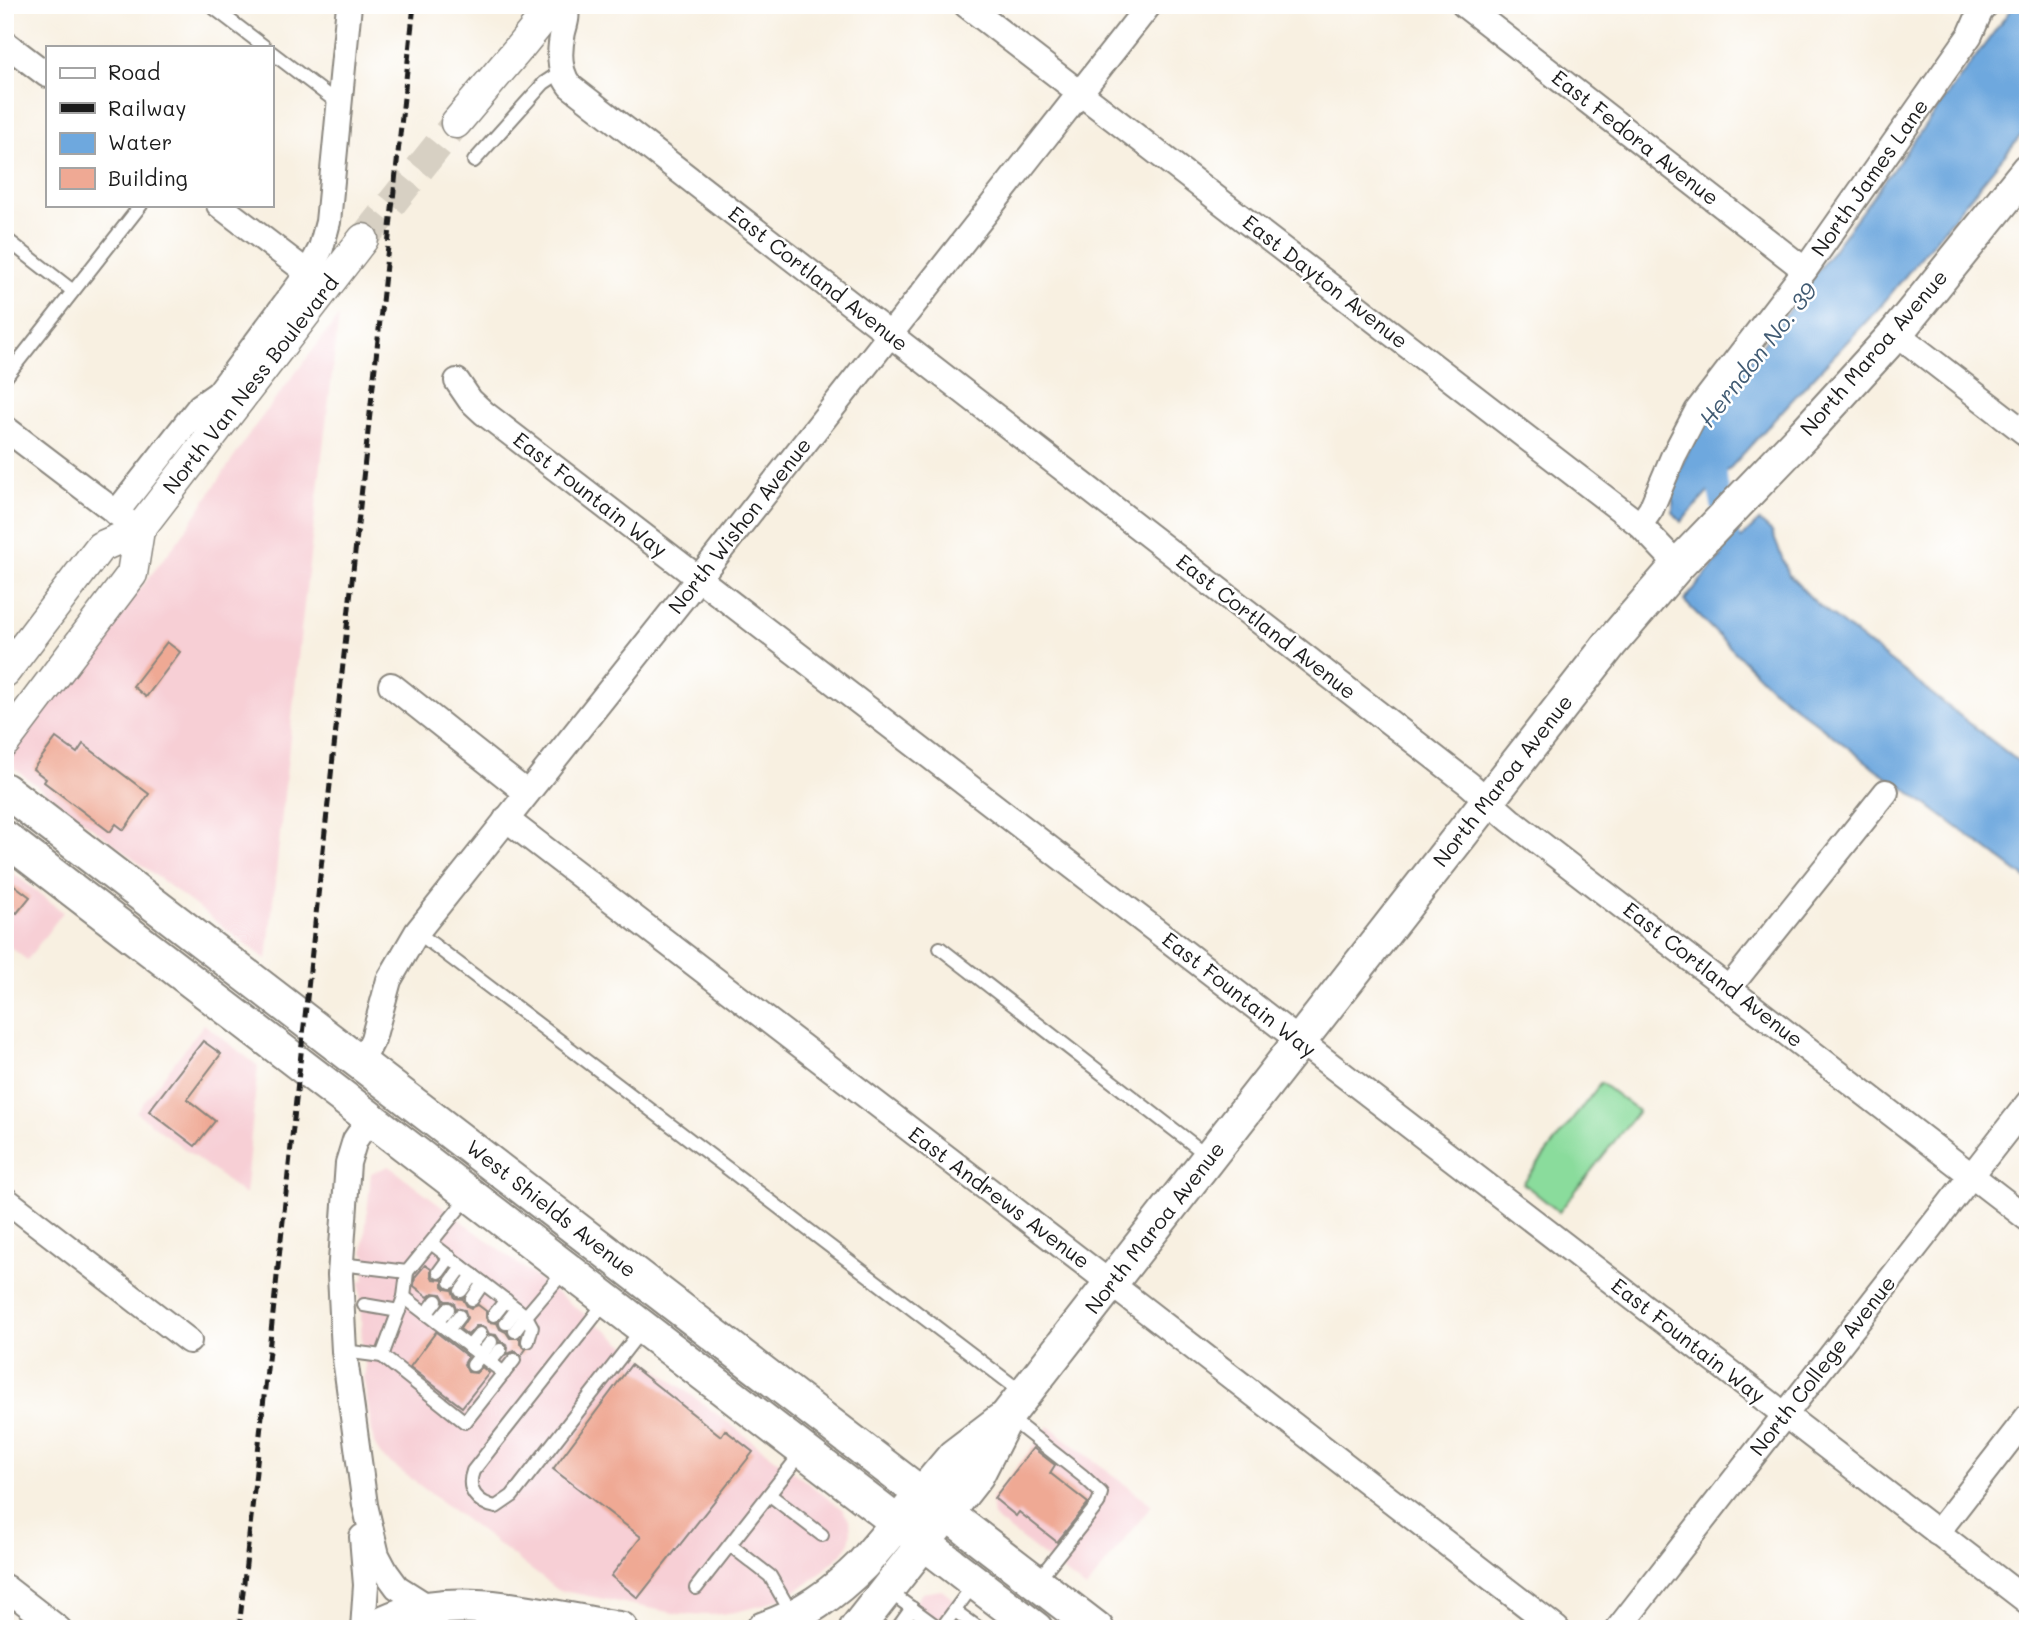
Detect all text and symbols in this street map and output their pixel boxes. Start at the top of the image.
legend [46,46,273,206]
text: Road [108,58,160,85]
street label: East Fedora Avenue [1547,63,1725,210]
street label: North James Lane [1804,93,1933,261]
text: Railway [108,94,187,121]
text: Water [108,128,172,155]
text: Building [108,164,188,191]
street label: East Cortland Avenue [723,199,914,357]
street label: East Dayton Avenue [1238,208,1414,354]
street label: North Maroa Avenue [1793,263,1952,441]
street label: North Van Ness Boulevard [156,269,344,499]
water label: Herndon No. 39 [1691,276,1823,433]
street label: East Fountain Way [508,425,673,562]
street label: North Wishon Avenue [661,431,816,619]
street label: East Cortland Avenue [1171,547,1362,705]
street label: North Maroa Avenue [1426,688,1578,872]
street label: East Cortland Avenue [1618,895,1809,1053]
street label: East Fountain Way [1157,925,1322,1062]
street label: East Andrews Avenue [904,1120,1096,1274]
street label: West Shields Avenue [461,1133,643,1283]
street label: North Maroa Avenue [1078,1135,1230,1319]
street label: North College Avenue [1743,1269,1901,1461]
street label: East Fountain Way [1606,1271,1771,1408]

